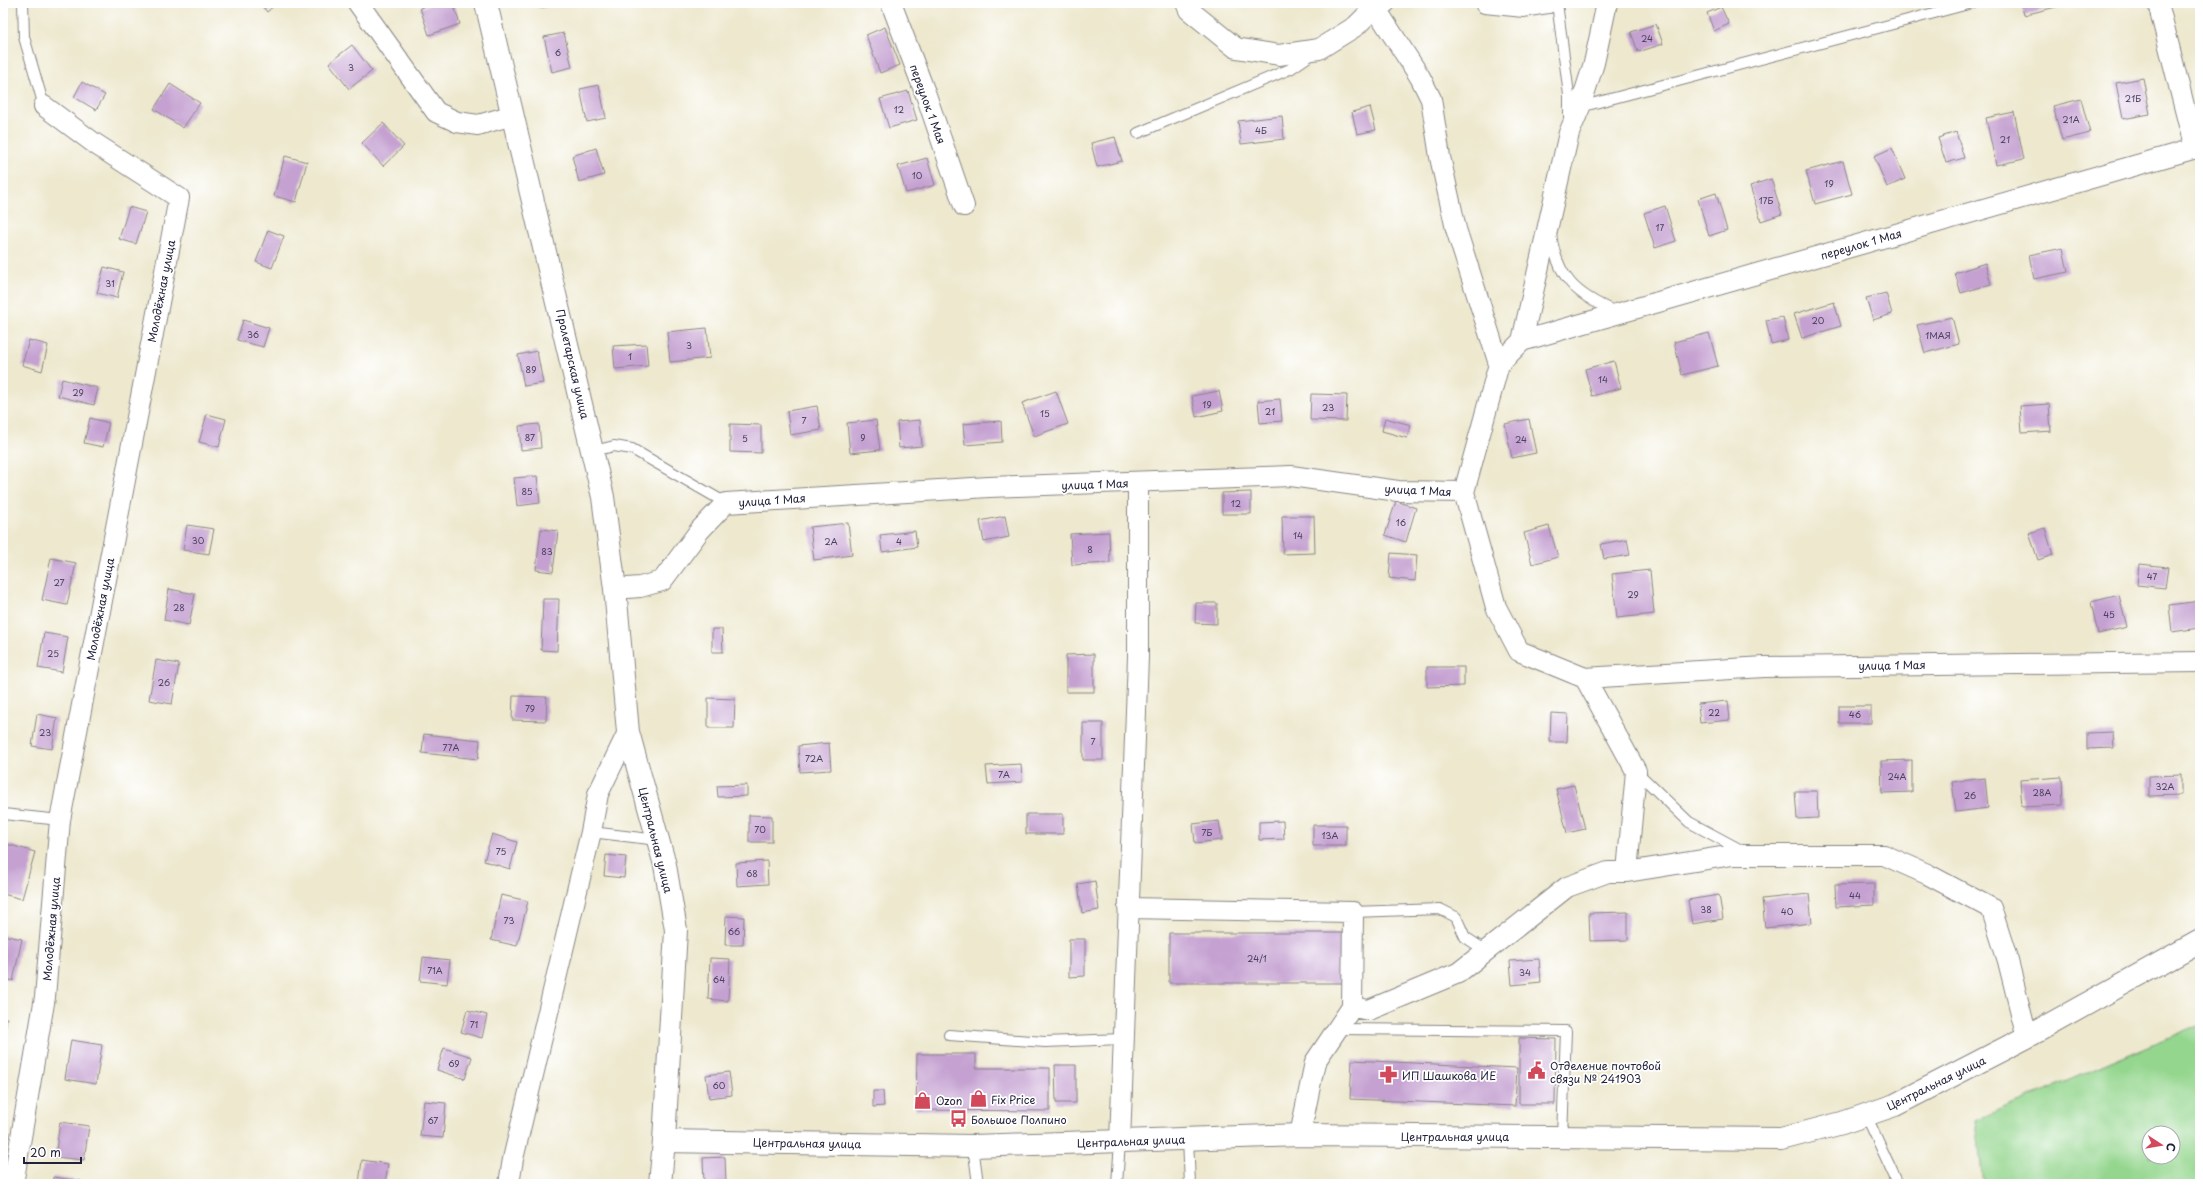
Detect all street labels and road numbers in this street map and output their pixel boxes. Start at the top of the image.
street label: переулок 1 Мая [906,62,950,146]
street label: переулок 1 Мая [1818,224,1904,264]
street label: Молодёжная улица [143,238,179,344]
street label: Пролетарская улица [552,307,594,421]
street label: улица 1 Мая [1061,474,1129,494]
street label: улица 1 Мая [1384,480,1452,500]
street label: улица 1 Мая [738,489,806,511]
street label: Молодёжная улица [82,556,118,662]
street label: улица 1 Мая [1858,656,1926,674]
street label: Центральная улица [635,785,677,895]
street label: Молодёжная улица [38,876,64,982]
street label: Центральная улица [1884,1052,1989,1114]
street label: Центральная улица [1401,1128,1509,1145]
street label: Центральная улица [1076,1131,1186,1151]
street label: Центральная улица [753,1134,861,1152]

